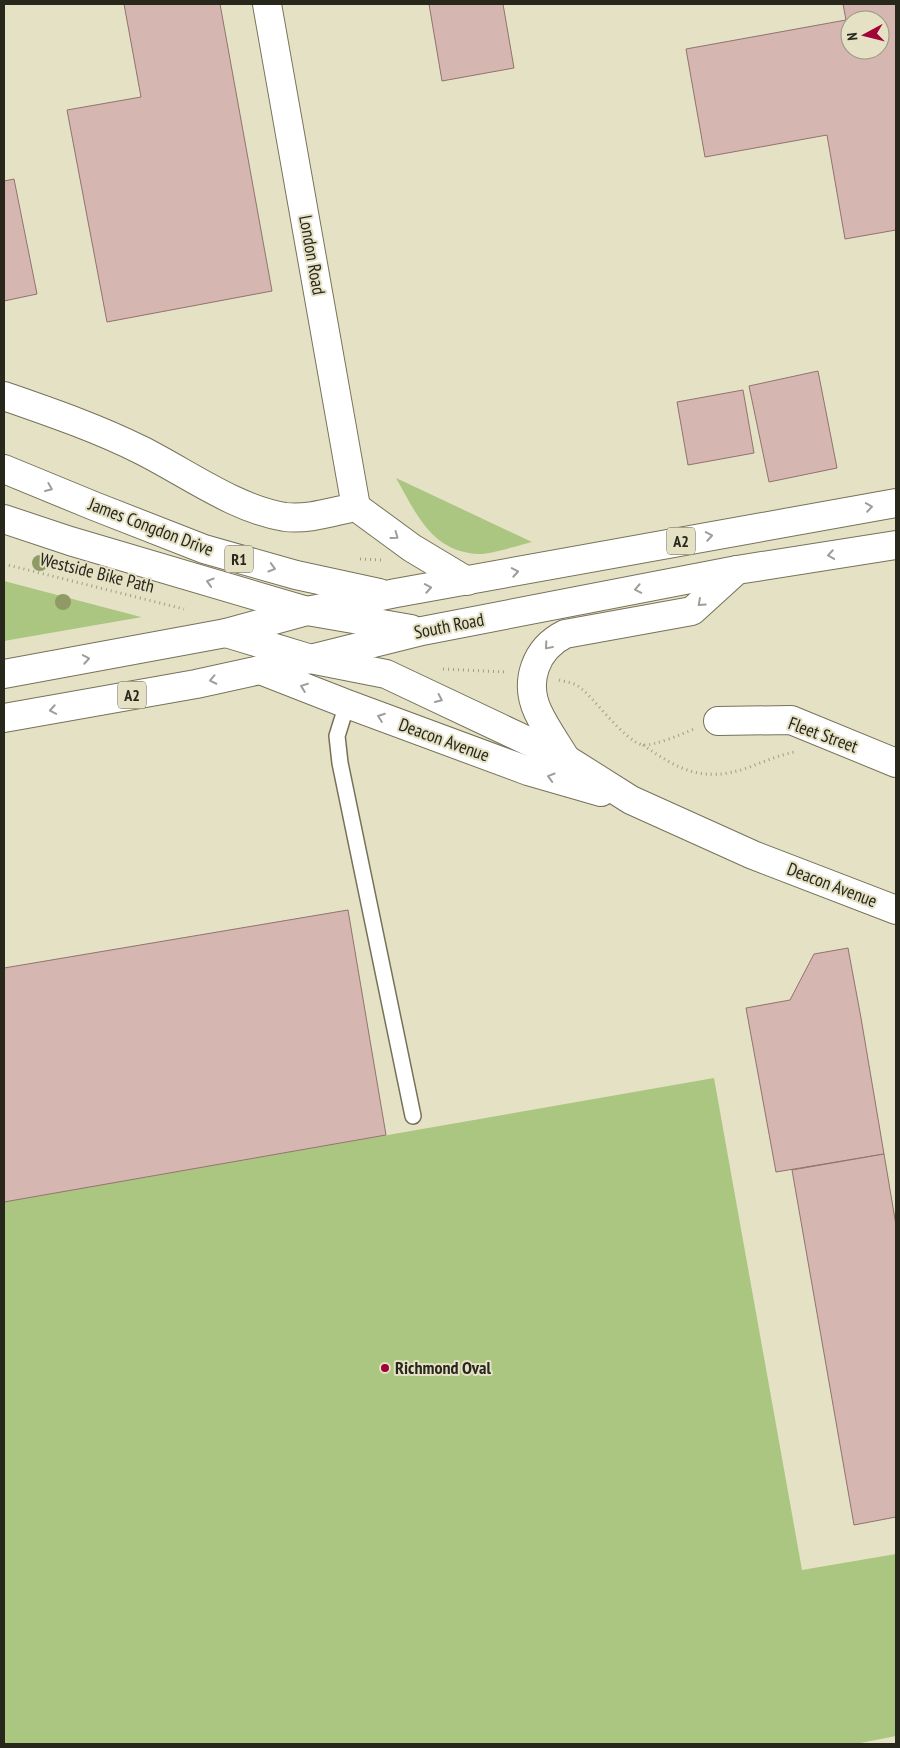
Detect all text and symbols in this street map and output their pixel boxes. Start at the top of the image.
north arrow [840,10,890,60]
text: N [843,32,861,41]
street label: London Road [294,213,331,296]
one-way arrow [44,481,53,492]
street label: James Congdon Drive [85,492,217,561]
one-way arrow [864,503,873,513]
road number: A2 [667,528,695,554]
one-way arrow [389,530,399,539]
one-way arrow [705,532,713,542]
road number: R1 [225,546,253,572]
street label: Westside Bike Path [38,547,157,598]
one-way arrow [826,550,835,560]
one-way arrow [268,562,277,573]
one-way arrow [510,568,519,578]
one-way arrow [206,577,215,587]
one-way arrow [423,583,432,593]
one-way arrow [633,584,642,594]
one-way arrow [697,597,706,606]
street label: South Road [412,607,486,644]
one-way arrow [545,640,554,649]
one-way arrow [82,654,91,664]
one-way arrow [208,675,217,685]
road number: A2 [118,682,146,708]
one-way arrow [300,682,309,693]
one-way arrow [434,693,443,703]
one-way arrow [48,704,57,714]
street label: Fleet Street [785,711,861,758]
one-way arrow [378,713,386,723]
street label: Deacon Avenue [396,713,493,767]
one-way arrow [547,773,555,783]
street label: Deacon Avenue [784,857,881,912]
place label: Richmond Oval [395,1356,491,1379]
marker: Richmond Oval [379,1362,391,1374]

